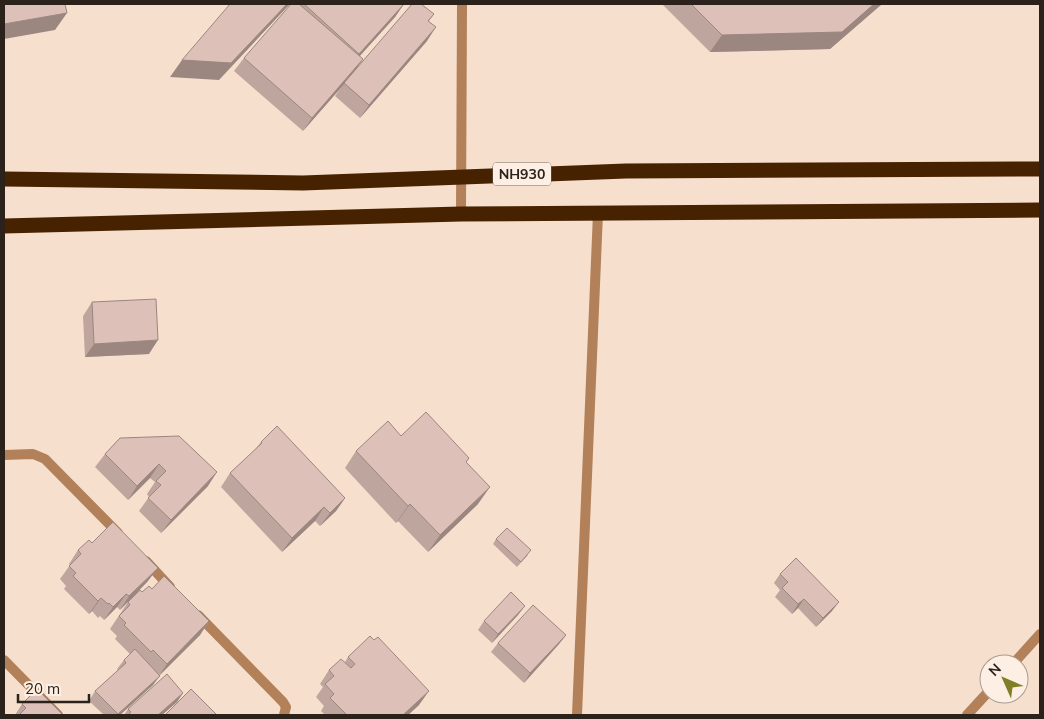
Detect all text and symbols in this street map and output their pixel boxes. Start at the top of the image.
road number: NH930 [493,162,551,185]
north arrow [979,654,1029,704]
text: N [985,660,1005,680]
scale bar [18,672,89,704]
text: 20 m [25,679,60,698]

